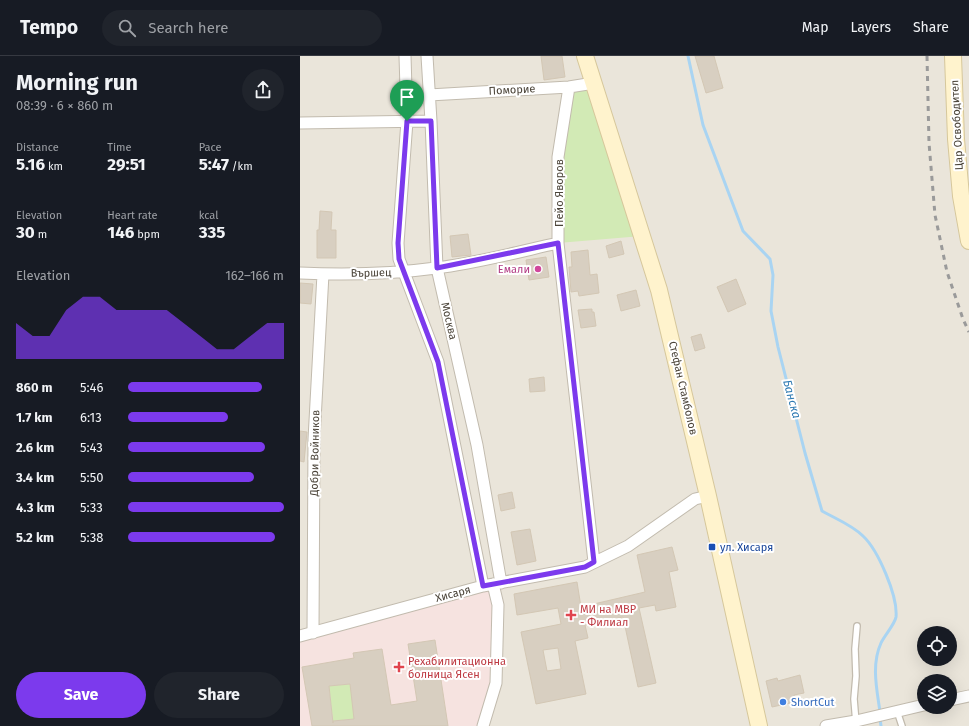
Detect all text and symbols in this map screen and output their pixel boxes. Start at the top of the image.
search box [102,10,382,46]
text: Tempo [20,16,78,39]
icon: search [116,17,138,39]
text: Search here [148,19,228,37]
text: Map [802,19,828,36]
text: Layers [850,19,891,36]
text: Share [913,19,949,36]
text: Morning run [16,69,138,96]
button: share [242,69,284,111]
street label: Цар Освободител [948,79,966,171]
pin [390,80,424,121]
street label: Поморие [488,82,536,98]
icon: arrive [396,86,418,108]
text: 08:39 · 6 × 860 m [16,98,113,113]
text: Distance [16,141,59,154]
text: Time [107,141,132,154]
text: Pace [199,141,221,154]
text: 5.16 [16,154,45,175]
text: 29:51 [107,154,146,175]
text: 5:47 [199,154,229,175]
street label: Пейо Яворов [553,159,566,227]
text: km [45,160,63,173]
text: /km [229,160,253,173]
text: Elevation [16,209,62,222]
text: Heart rate [107,209,157,222]
text: kcal [199,209,218,222]
text: 30 [16,222,35,243]
text: 146 [107,222,134,243]
text: 335 [199,222,225,243]
text: m [35,228,47,241]
text: bpm [134,228,160,241]
place label: Емали [498,263,530,276]
marker: Емали [533,264,543,274]
street label: Вършец [350,266,392,280]
text: Elevation [16,268,70,283]
text: 162–166 m [225,268,284,283]
street label: Москва [438,301,460,341]
street label: Стефан Стамболов [666,340,700,436]
water label: Банска [780,378,804,420]
text: 860 m [16,380,53,395]
text: 5:46 [80,380,103,395]
text: 1.7 km [16,410,52,425]
text: 6:13 [80,410,102,425]
street label: Добри Войников [308,410,322,497]
text: 2.6 km [16,440,54,455]
text: 5:43 [80,440,103,455]
text: 3.4 km [16,470,54,485]
text: 5:50 [80,470,103,485]
text: 4.3 km [16,500,55,515]
text: 5:33 [80,500,103,515]
text: 5.2 km [16,530,54,545]
text: 5:38 [80,530,103,545]
place label: ул. Хисаря [720,541,773,554]
marker: ул. Хисаря [707,542,717,552]
street label: Хисаря [434,583,472,605]
place label: МИ на МВР - Филиал [580,603,637,629]
marker: МИ на МВР - Филиал [565,609,577,621]
map controls [917,626,957,714]
button: locate [917,626,957,666]
place label: Рехабилитационна болница Ясен [408,655,506,681]
marker: Рехабилитационна болница Ясен [393,661,405,673]
button: Save [16,672,146,718]
button: Share [154,672,284,718]
button: layers [917,674,957,714]
place label: ShortCut [791,696,834,709]
marker: ShortCut [778,697,788,707]

